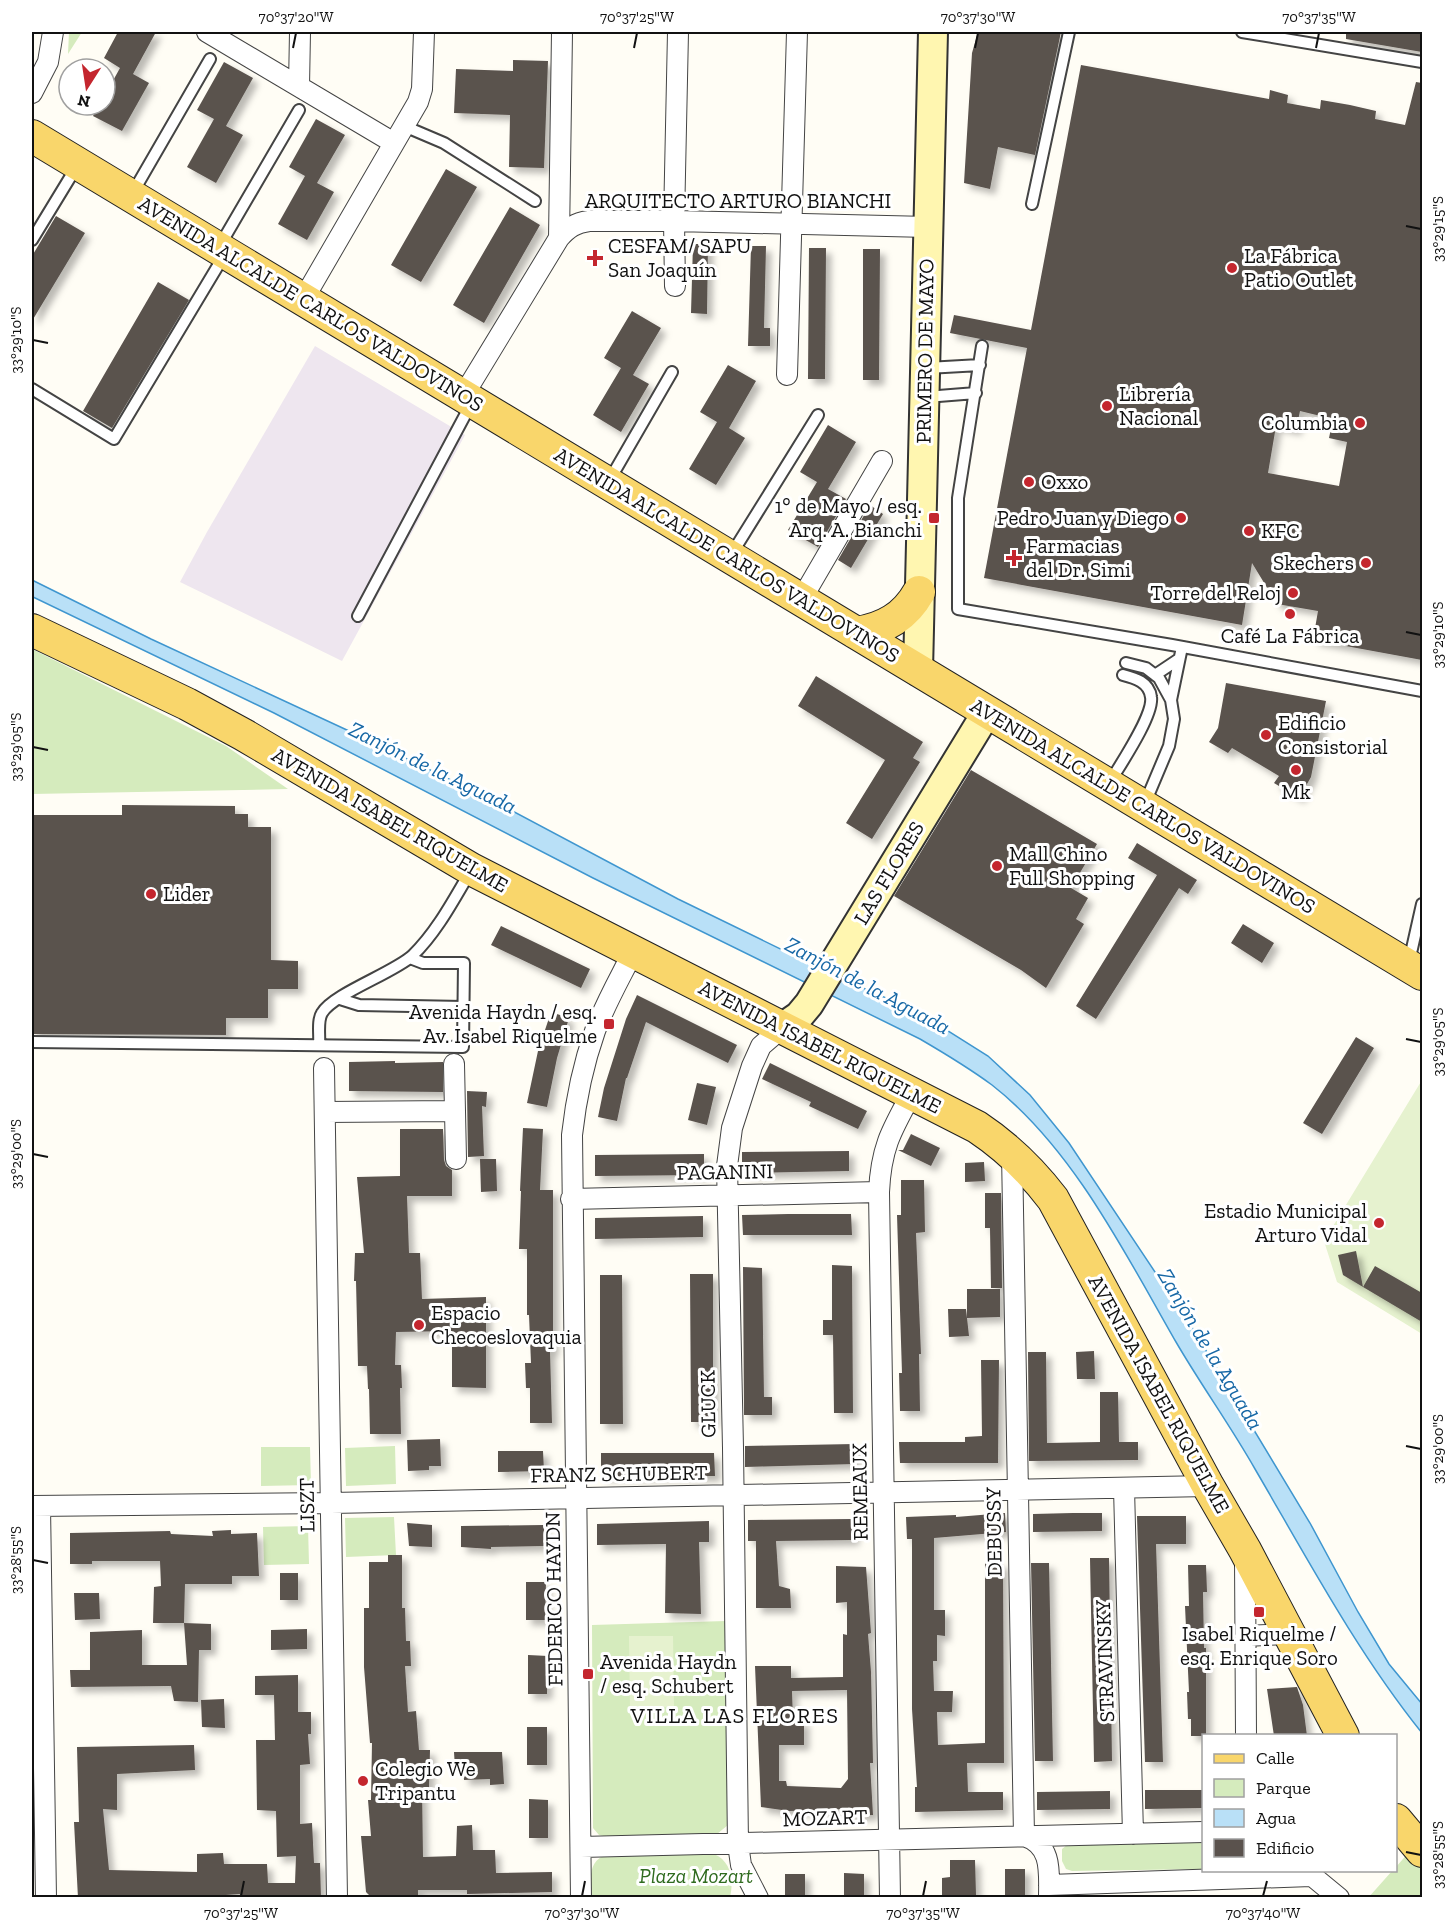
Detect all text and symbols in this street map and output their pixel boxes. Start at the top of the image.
text: 70°37'20"W [259,8,333,26]
text: 70°37'25"W [600,8,674,26]
text: 70°37'30"W [941,8,1015,26]
text: 70°37'35"W [1282,8,1356,26]
north arrow [57,57,117,117]
text: N [76,91,92,112]
street label: ARQUITECTO ARTURO BIANCHI [585,188,891,213]
street label: AVENIDA ALCALDE CARLOS VALDOVINOS [134,190,488,417]
text: 33°29'15"S [1429,196,1447,262]
place label: CESFAM/ SAPU San Joaquín [608,233,751,282]
place label: La Fábrica Patio Outlet [1244,243,1354,292]
marker: CESFAM/ SAPU San Joaquín [586,249,604,267]
street label: PRIMERO DE MAYO [910,258,939,444]
marker: La Fábrica Patio Outlet [1225,261,1239,275]
text: 33°29'10"S [7,306,25,374]
place label: Librería Nacional [1119,381,1199,430]
marker: Librería Nacional [1100,399,1114,413]
place label: Columbia [1261,410,1348,435]
marker: Columbia [1353,416,1367,430]
street label: AVENIDA ALCALDE CARLOS VALDOVINOS [550,441,904,668]
place label: Oxxo [1041,469,1088,494]
marker: Oxxo [1022,475,1036,489]
place label: 1° de Mayo / esq. Arq. A. Bianchi [774,493,922,542]
place label: Pedro Juan y Diego [997,505,1169,530]
marker: 1° de Mayo / esq. Arq. A. Bianchi [927,511,941,525]
marker: Pedro Juan y Diego [1174,511,1188,525]
place label: KFC [1261,518,1300,543]
marker: KFC [1242,524,1256,538]
place label: Farmacias del Dr. Simi [1026,533,1131,582]
place label: Skechers [1273,550,1354,575]
marker: Farmacias del Dr. Simi [1007,551,1021,565]
marker: Skechers [1359,556,1373,570]
place label: Torre del Reloj [1150,580,1281,606]
marker: Torre del Reloj [1286,586,1300,600]
text: 33°29'10"S [1429,601,1447,669]
marker: Café La Fábrica [1283,607,1297,621]
place label: Café La Fábrica [1221,623,1359,648]
street label: AVENIDA ALCALDE CARLOS VALDOVINOS [966,692,1320,919]
place label: Edificio Consistorial [1278,710,1388,759]
text: 33°29'05"S [7,712,25,782]
water label: Zanjón de la Aguada [345,715,521,820]
marker: Edificio Consistorial [1259,728,1273,742]
street label: AVENIDA ISABEL RIQUELME [268,742,513,898]
marker: Mk [1289,763,1303,777]
place label: Mk [1281,779,1311,804]
street label: LAS FLORES [848,817,929,929]
place label: Mall Chino Full Shopping [1009,841,1135,890]
marker: Mall Chino Full Shopping [990,859,1004,873]
place label: Lider [163,881,211,906]
marker: Lider [144,887,158,901]
water label: Zanjón de la Aguada [781,931,955,1040]
street label: AVENIDA ISABEL RIQUELME [695,974,946,1119]
place label: Avenida Haydn / esq. Av. Isabel Riquelme [409,999,597,1048]
text: 33°29'05"S [1429,1007,1447,1077]
marker: Avenida Haydn / esq. Av. Isabel Riquelme [602,1017,616,1031]
text: 33°29'00"S [7,1119,25,1189]
street label: PAGANINI [677,1158,773,1185]
place label: Estadio Municipal Arturo Vidal [1204,1198,1367,1247]
marker: Estadio Municipal Arturo Vidal [1372,1216,1386,1230]
water label: Zanjón de la Aguada [1152,1264,1269,1435]
street label: AVENIDA ISABEL RIQUELME [1083,1270,1235,1517]
place label: Espacio Checoeslovaquia [431,1300,582,1349]
marker: Espacio Checoeslovaquia [412,1318,426,1332]
street label: GLUCK [694,1370,721,1438]
text: 33°29'00"S [1429,1414,1447,1484]
street label: REMEAUX [846,1442,873,1541]
street label: FRANZ SCHUBERT [530,1459,708,1488]
street label: LISZT [294,1478,319,1532]
street label: DEBUSSY [980,1487,1007,1577]
street label: FEDERICO HAYDN [539,1511,568,1687]
text: 33°28'55"S [7,1526,25,1594]
street label: STRAVINSKY [1090,1599,1119,1723]
marker: Isabel Riquelme / esq. Enrique Soro [1252,1605,1266,1619]
place label: Isabel Riquelme / esq. Enrique Soro [1180,1621,1338,1670]
place label: Avenida Haydn / esq. Schubert [600,1649,737,1698]
marker: Avenida Haydn / esq. Schubert [581,1667,595,1681]
district label: VILLA LAS FLORES [629,1702,840,1729]
legend [1202,1734,1397,1872]
text: Calle [1256,1747,1294,1769]
place label: Colegio We Tripantu [375,1756,476,1805]
marker: Colegio We Tripantu [356,1774,370,1788]
text: Parque [1256,1777,1311,1799]
street label: MOZART [782,1804,868,1831]
text: Agua [1256,1807,1296,1829]
text: 33°28'55"S [1429,1821,1447,1889]
text: Edificio [1256,1837,1314,1859]
park label: Plaza Mozart [639,1863,753,1888]
text: 70°37'25"W [204,1904,278,1922]
text: 70°37'30"W [545,1904,619,1922]
text: 70°37'35"W [886,1904,960,1922]
text: 70°37'40"W [1226,1904,1300,1922]

